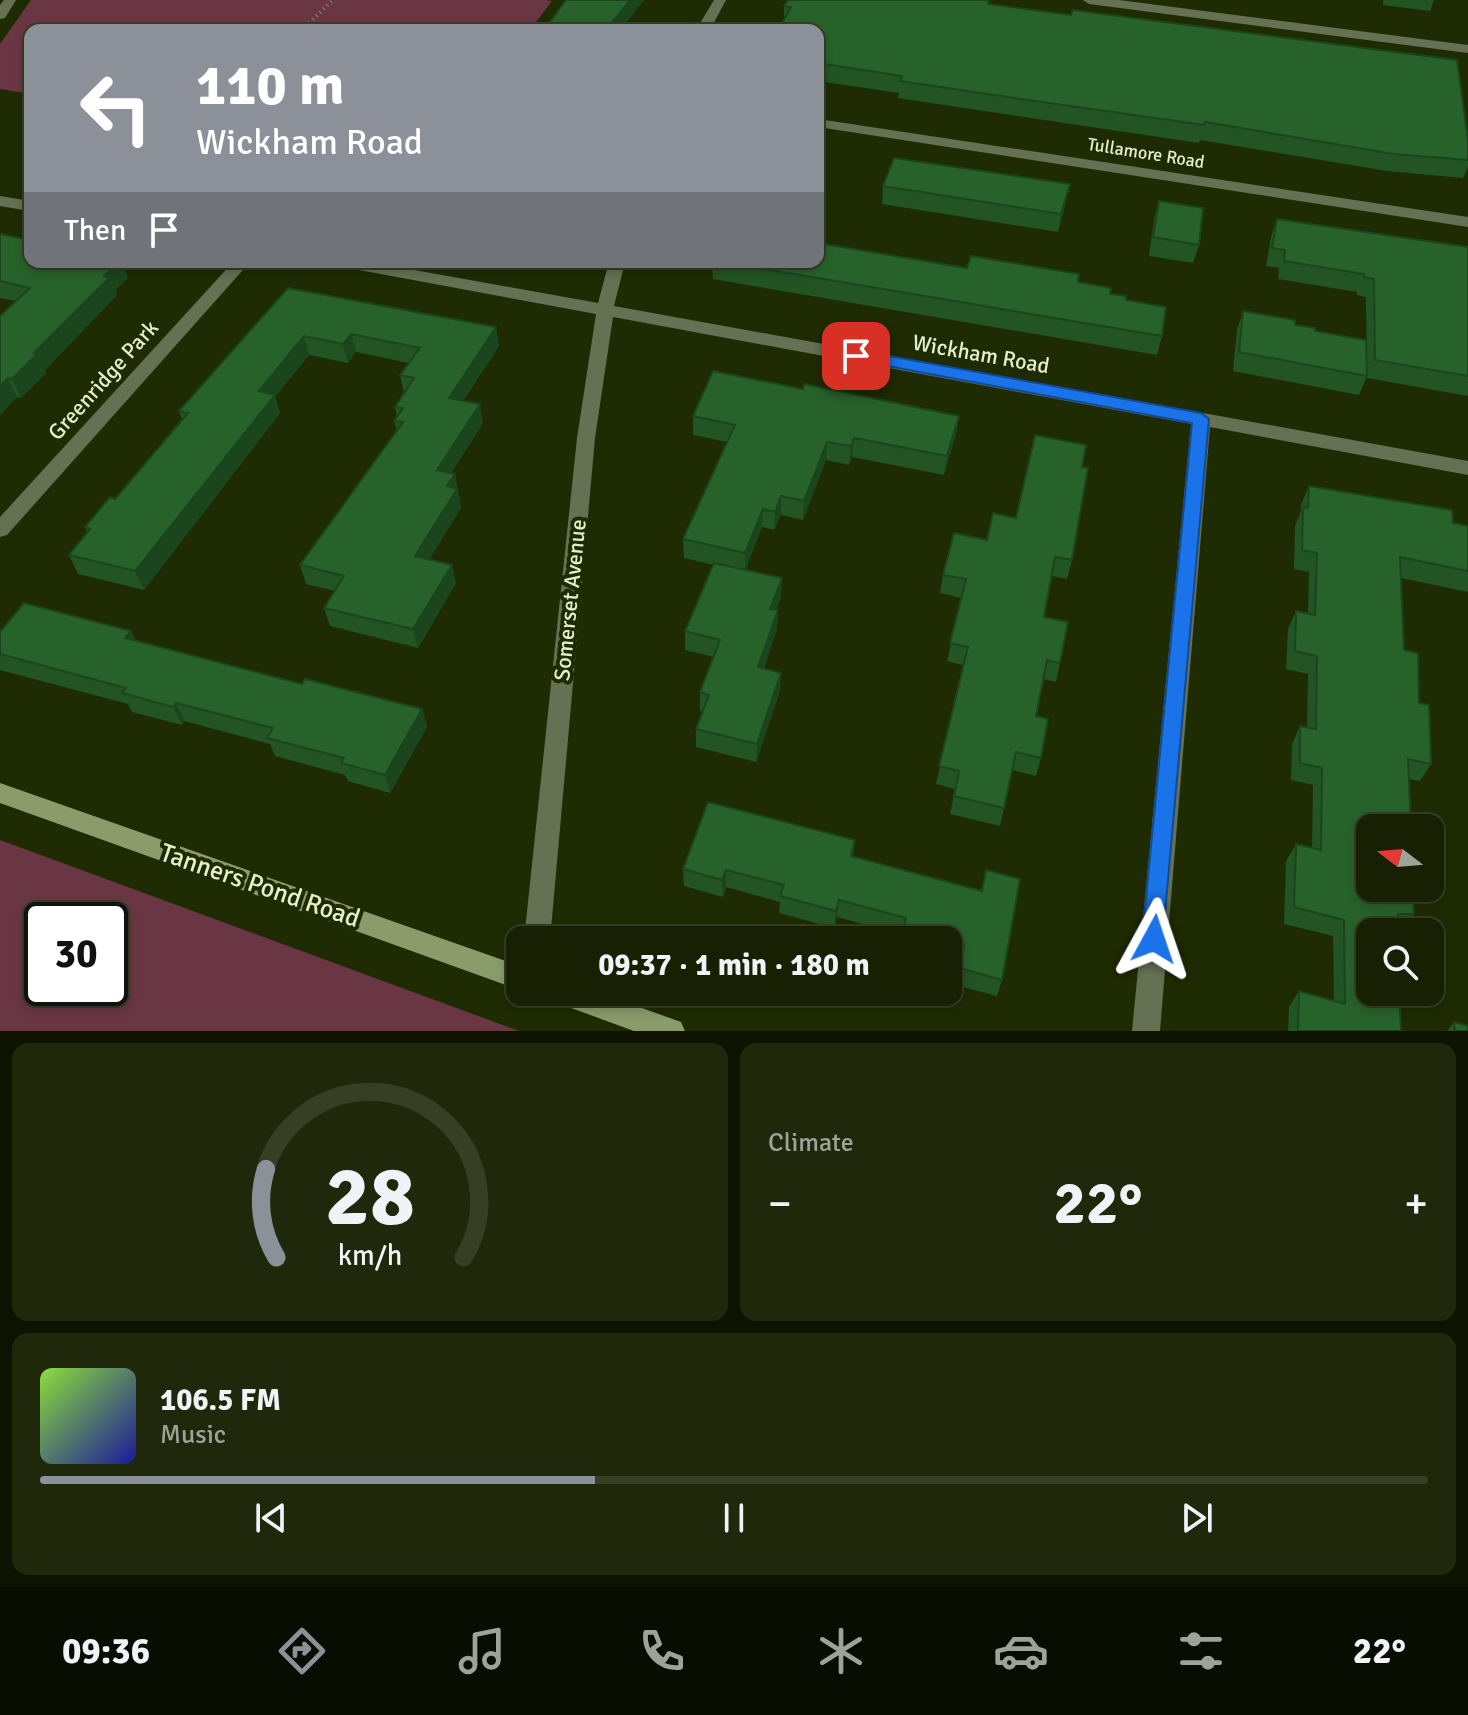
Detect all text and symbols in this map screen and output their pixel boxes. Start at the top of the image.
text: 110 m [196,51,344,120]
icon: left [64,56,168,160]
text: Wickham Road [196,120,423,165]
street label: Tullamore Road [1086,133,1206,173]
icon: arrive [142,208,186,252]
text: Then [64,212,126,249]
street label: Greenridge Park [42,315,164,445]
pin [822,322,890,390]
street label: Wickham Road [910,329,1052,379]
icon: arrive [834,334,878,378]
street label: Somerset Avenue [548,518,592,682]
north arrow [1356,814,1444,902]
map controls [1356,814,1444,1006]
street label: Tanners Pond Road [156,837,364,935]
position arrow [1112,897,1196,981]
speed limit sign: 30 [24,902,128,1006]
button: search [1356,918,1444,1006]
text: 09:37 · 1 min · 180 m [598,947,870,984]
text: Climate [768,1127,854,1159]
text: 28 [325,1146,415,1248]
text: 22° [1054,1167,1142,1241]
text: − [768,1177,792,1231]
text: + [1404,1177,1428,1231]
text: km/h [338,1238,402,1273]
text: 106.5 FM [160,1382,281,1419]
text: Music [160,1419,226,1451]
icon: previous [249,1496,293,1540]
icon: pause [712,1496,756,1540]
icon: next [1175,1496,1219,1540]
icon: directions [274,1623,330,1679]
icon: music [454,1623,510,1679]
icon: phone [634,1623,690,1679]
icon: climate [813,1623,869,1679]
icon: car [993,1623,1049,1679]
icon: filters [1173,1623,1229,1679]
text: 09:36 [62,1629,150,1674]
text: 22° [1353,1629,1406,1674]

